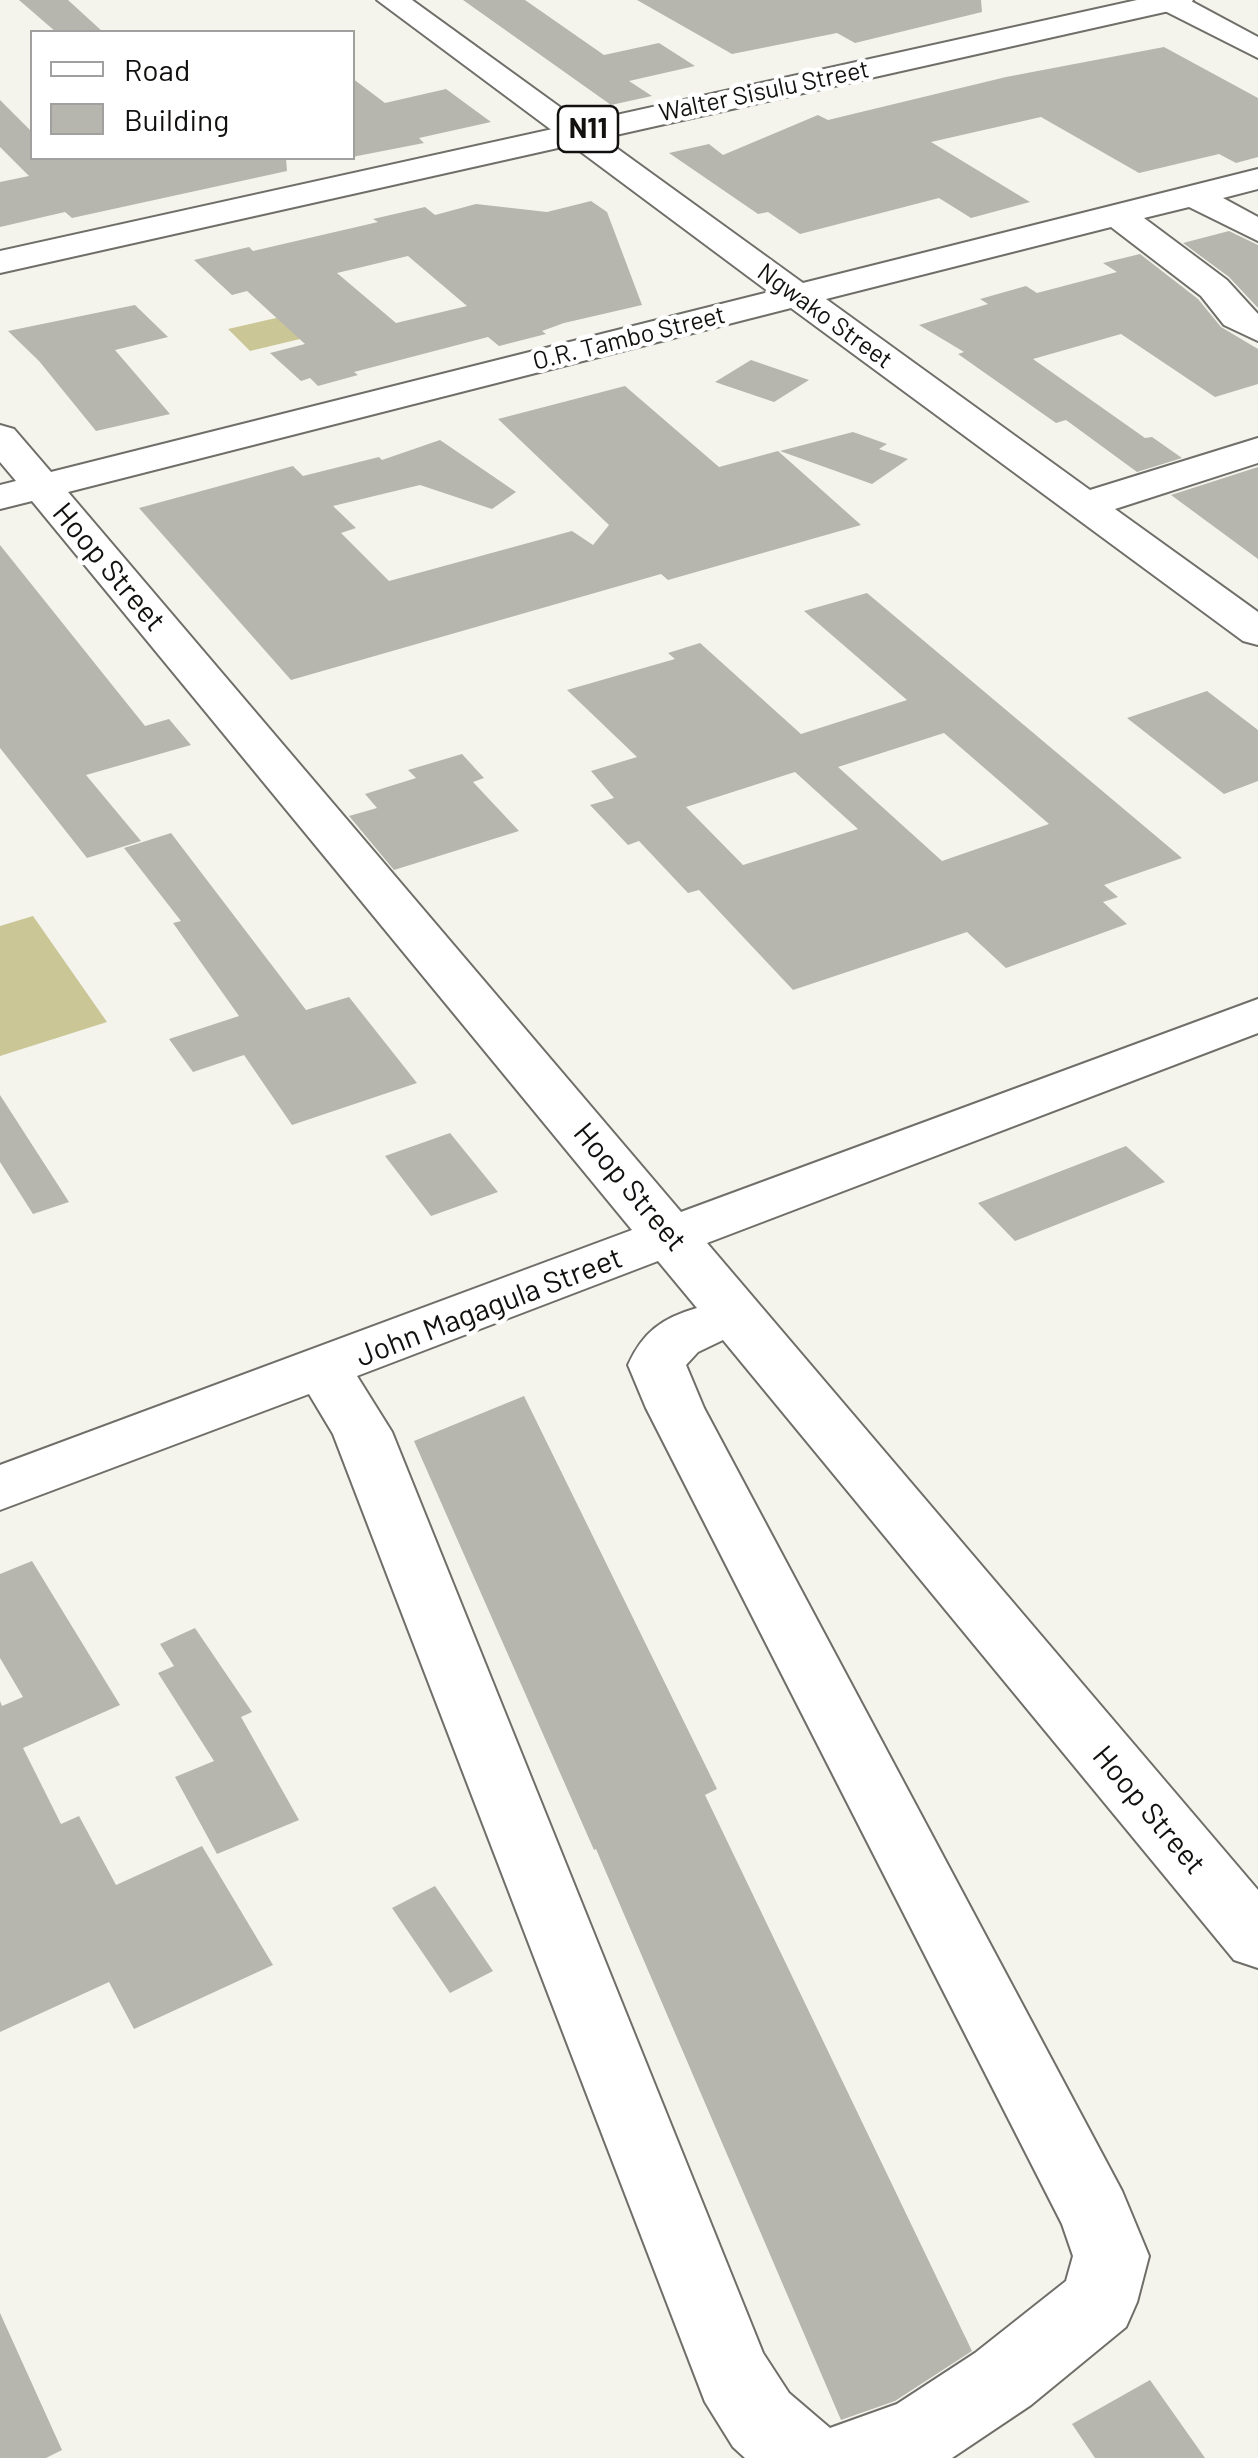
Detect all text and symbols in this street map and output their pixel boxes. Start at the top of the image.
legend [30,30,355,160]
text: Road [124,51,190,87]
street label: Walter Sisulu Street [656,54,872,128]
text: Building [124,101,229,137]
road number: N11 [558,106,618,152]
street label: Ngwako Street [752,257,898,375]
street label: O.R. Tambo Street [530,300,728,376]
street label: Hoop Street [45,495,173,639]
street label: Hoop Street [566,1115,694,1259]
street label: John Magagula Street [351,1240,627,1374]
street label: Hoop Street [1085,1738,1213,1882]

